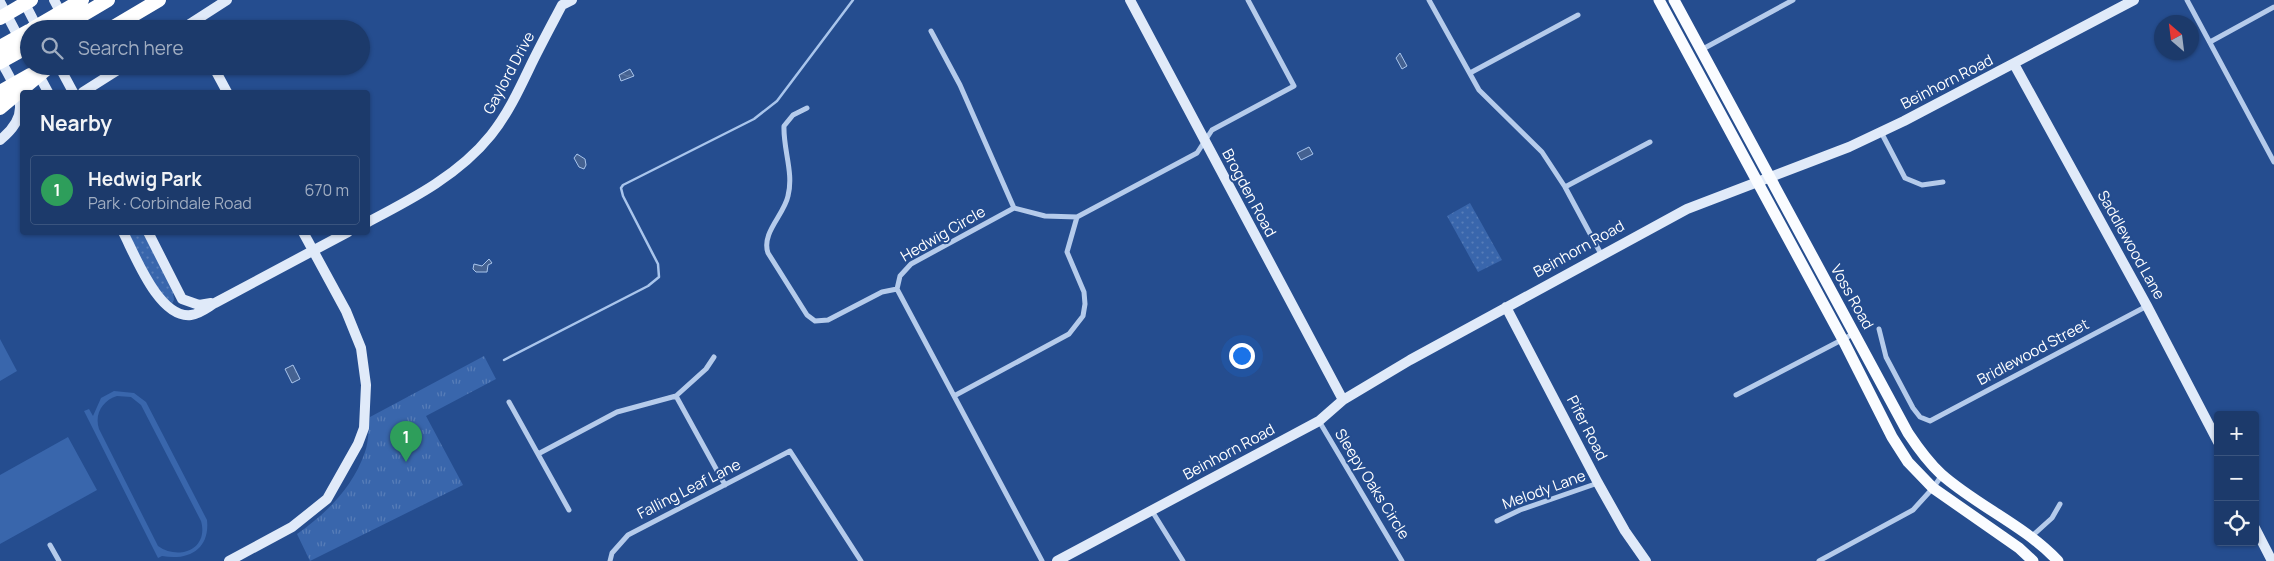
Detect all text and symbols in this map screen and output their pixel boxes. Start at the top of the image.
north arrow [2154,15,2199,60]
search box [20,20,370,75]
street label: Gaylord Drive [478,27,539,118]
icon: search [38,34,66,62]
text: Search here [78,35,184,61]
street label: Beinhorn Road [1897,49,1997,114]
text: Nearby [40,109,112,137]
street label: Brogden Road [1217,145,1282,241]
text: Hedwig Park [88,166,202,192]
text: 1 [53,179,61,201]
text: 670 m [305,179,349,201]
street label: Saddlewood Lane [2093,186,2170,303]
text: Park · Corbindale Road [88,192,252,214]
street label: Hedwig Circle [897,201,989,266]
street label: Beinhorn Road [1529,215,1628,282]
street label: Voss Road [1826,261,1879,333]
street label: Bridlewood Street [1973,313,2092,390]
your location [1229,343,1255,369]
street label: Pifer Road [1562,392,1613,464]
map controls [2214,411,2259,546]
button: + [2214,411,2259,456]
street label: Beinhorn Road [1179,419,1278,485]
pin: 1 [390,421,422,462]
street label: Sleepy Oaks Circle [1330,424,1415,543]
street label: Falling Leaf Lane [633,453,744,524]
button: − [2214,456,2259,501]
street label: Melody Lane [1499,465,1589,514]
button: locate [2214,501,2259,546]

